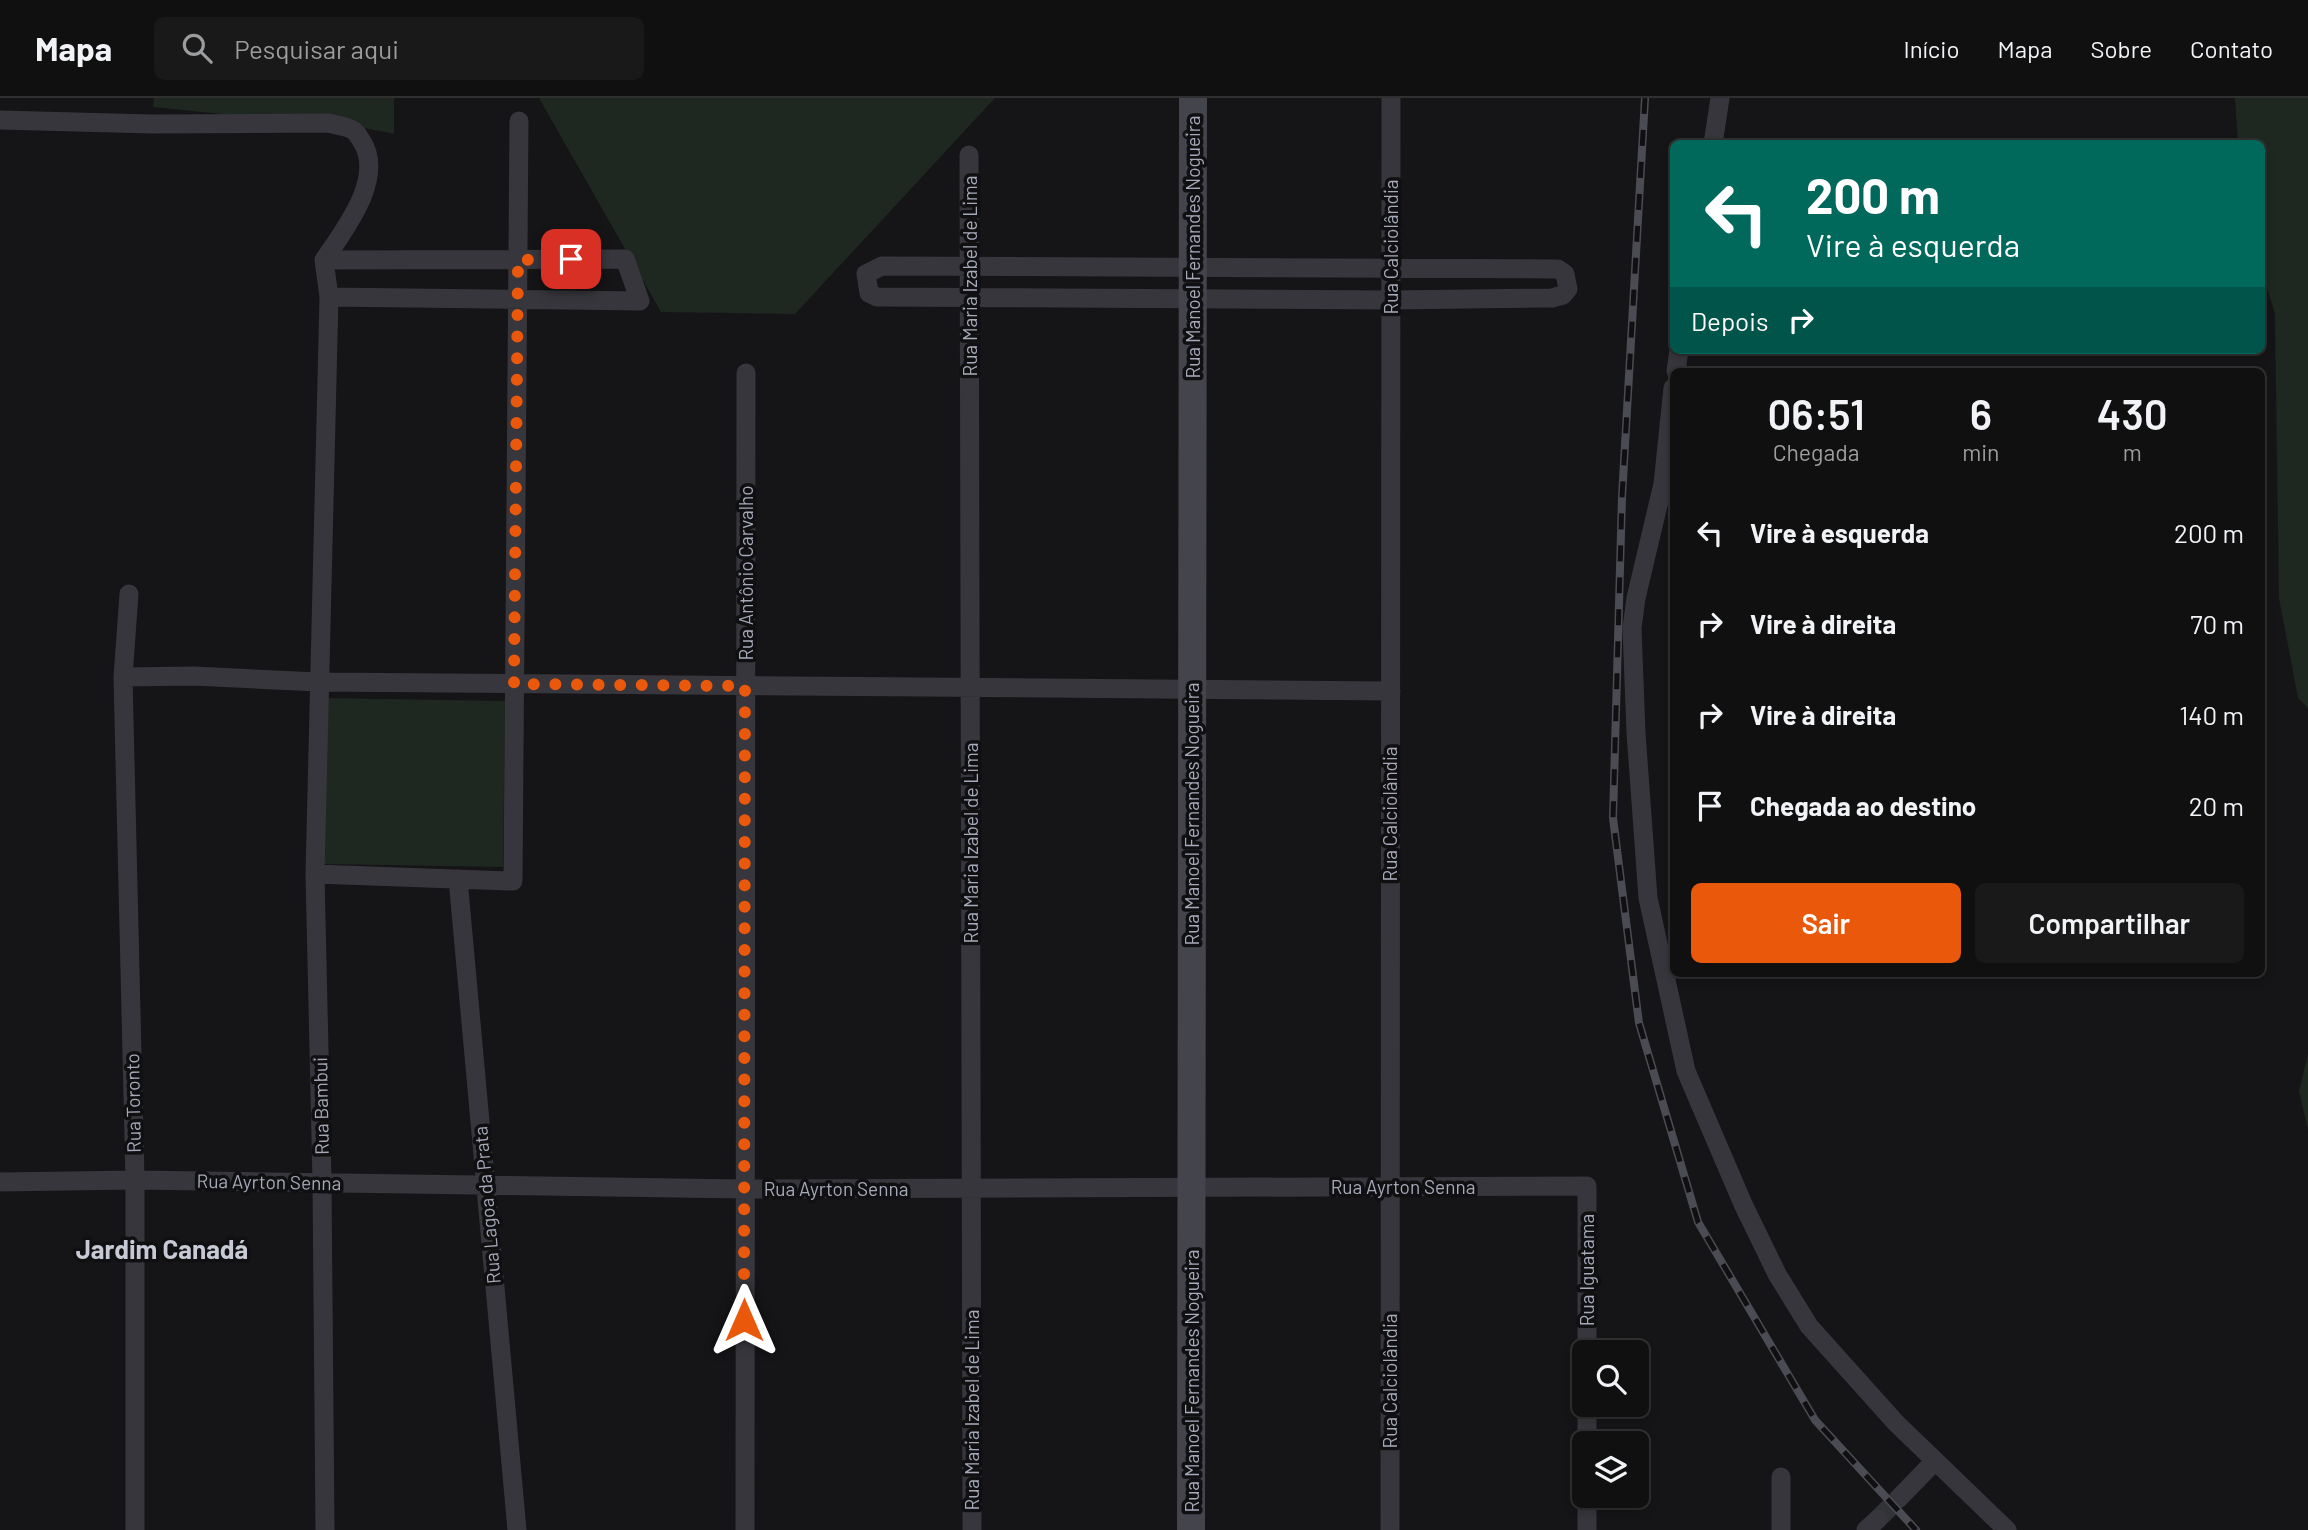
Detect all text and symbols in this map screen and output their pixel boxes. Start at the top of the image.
search box [154,17,644,80]
text: Mapa [35,28,112,68]
icon: search [178,29,216,67]
text: Pesquisar aqui [234,33,399,64]
text: Início [1904,34,1960,63]
text: Mapa [1998,34,2052,63]
text: Sobre [2090,34,2152,63]
text: Contato [2190,34,2273,63]
street label: Rua Manoel Fernandes Nogueira [1181,116,1204,378]
text: 200 m [1806,165,1940,224]
icon: left [1691,168,1782,259]
street label: Rua Maria Izabel de Lima [958,176,981,376]
street label: Rua Calciolândia [1379,180,1402,314]
text: Vire à esquerda [1806,225,2020,263]
pin [541,229,601,289]
icon: arrive [552,240,590,278]
icon: right [1782,301,1820,339]
text: Depois [1691,305,1768,336]
text: 06:51 [1767,388,1865,438]
text: 6 [1970,388,1992,438]
text: 430 [2097,388,2168,438]
text: Chegada [1773,438,1859,466]
text: min [1962,438,1999,466]
text: m [2123,438,2142,466]
street label: Rua Antônio Carvalho [734,485,757,661]
icon: left [1691,514,1729,552]
text: Vire à esquerda [1750,517,1929,548]
text: 200 m [2174,517,2244,548]
icon: right [1691,605,1729,643]
text: Vire à direita [1750,608,1896,639]
text: 70 m [2190,608,2244,639]
street label: Rua Manoel Fernandes Nogueira [1180,683,1203,945]
icon: right [1691,696,1729,734]
text: Vire à direita [1750,699,1896,730]
text: 140 m [2179,699,2244,730]
street label: Rua Maria Izabel de Lima [959,743,982,943]
street label: Rua Calciolândia [1378,747,1401,881]
icon: arrive [1691,787,1729,825]
text: Chegada ao destino [1750,790,1976,821]
text: 20 m [2189,790,2244,821]
button: Sair [1691,883,1961,963]
button: Compartilhar [1975,883,2244,963]
street label: Rua Toronto [120,1053,145,1153]
street label: Rua Bambui [308,1057,333,1155]
street label: Rua Lagoa da Prata [468,1125,505,1285]
street label: Rua Ayrton Senna [196,1169,342,1194]
street label: Rua Ayrton Senna [1331,1175,1475,1198]
street label: Rua Ayrton Senna [764,1177,908,1200]
street label: Rua Iguatama [1575,1214,1598,1326]
district label: Jardim Canadá [76,1233,248,1264]
street label: Rua Manoel Fernandes Nogueira [1180,1250,1203,1512]
position arrow [707,1283,781,1357]
street label: Rua Maria Izabel de Lima [960,1310,983,1510]
street label: Rua Calciolândia [1378,1314,1401,1448]
map controls [1572,1340,1649,1508]
button: search [1572,1340,1649,1417]
button: layers [1572,1431,1649,1508]

